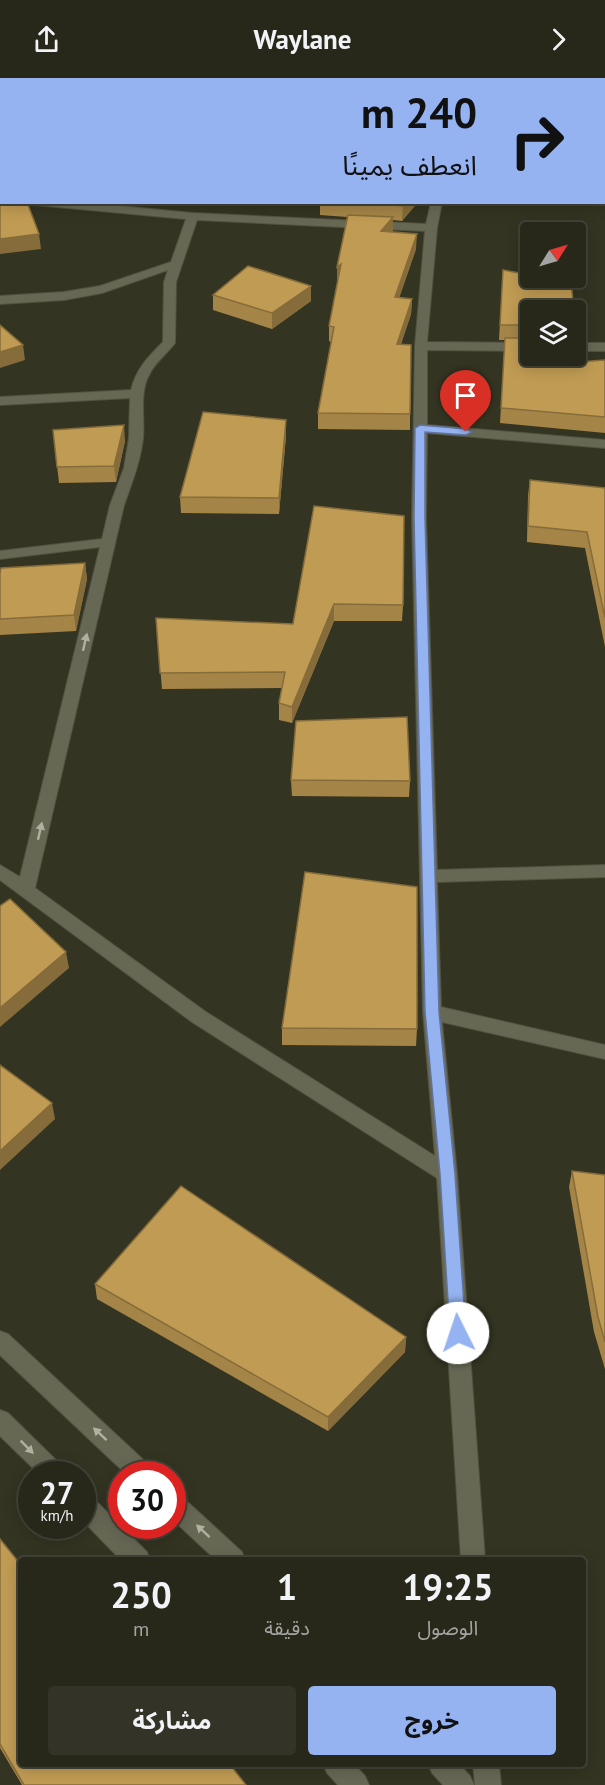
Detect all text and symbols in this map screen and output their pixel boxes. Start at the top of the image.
text: Waylane [253,22,352,56]
icon: share [30,23,63,56]
icon: forward [542,23,575,56]
text: 240 m [361,85,477,140]
icon: right [498,102,576,180]
text: انعطف يمينًا [342,148,477,182]
north arrow [520,222,586,288]
map controls [520,222,586,366]
button: layers [520,300,586,366]
pin [440,370,491,432]
icon: arrive [449,379,482,412]
one-way arrow [80,633,90,651]
one-way arrow [35,822,45,841]
position arrow [426,1301,490,1365]
one-way arrow [93,1428,107,1442]
one-way arrow [20,1440,34,1455]
speed limit sign: 30 [108,1461,186,1539]
text: 27 [40,1473,74,1512]
text: km/h [41,1506,73,1525]
one-way arrow [196,1525,210,1539]
text: 1 [277,1563,297,1610]
text: 19:25 [402,1563,494,1610]
text: 250 [110,1571,172,1618]
text: دقيقة [264,1615,310,1641]
text: الوصول [417,1615,478,1641]
text: m [133,1616,149,1642]
button: مشاركة [48,1686,296,1755]
button: خروج [308,1686,556,1755]

